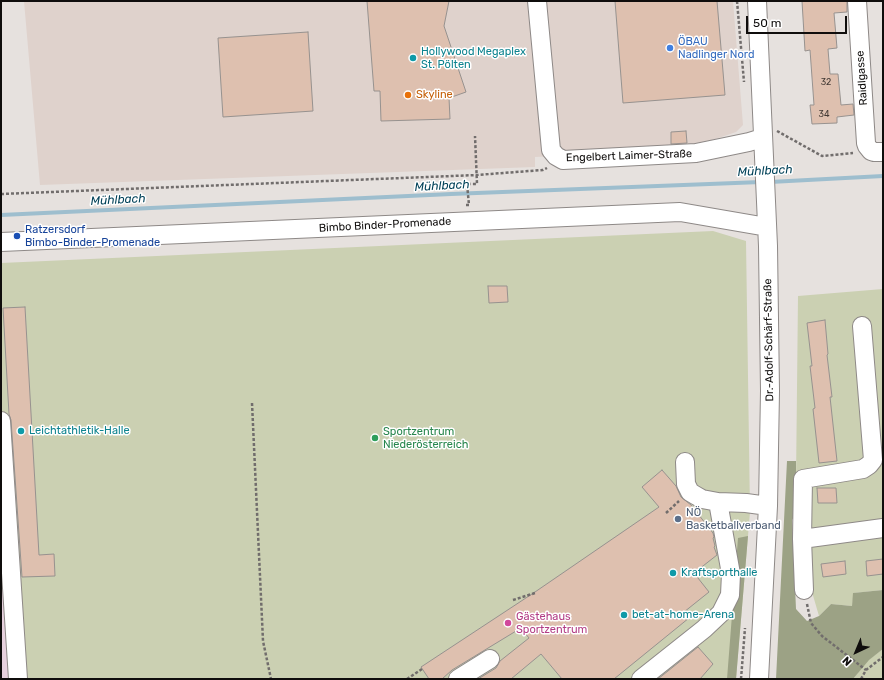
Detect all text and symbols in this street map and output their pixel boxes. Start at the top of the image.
scale bar [748,8,849,34]
text: 50 m [753,16,781,30]
place label: ÖBAU Nadlinger Nord [678,35,754,61]
marker: ÖBAU Nadlinger Nord [665,43,675,53]
place label: Hollywood Megaplex St. Pölten [421,45,526,71]
street label: Raidlgasse [853,50,871,106]
marker: Hollywood Megaplex St. Pölten [408,53,418,63]
house number: 32 [821,77,831,87]
place label: Skyline [416,88,453,102]
marker: Skyline [403,90,413,100]
house number: 34 [819,109,829,119]
street label: Engelbert Laimer-Straße [566,147,692,165]
water label: Mühlbach [737,162,793,180]
water label: Mühlbach [414,177,470,195]
water label: Mühlbach [90,191,146,209]
street label: Bimbo Binder-Promenade [318,215,452,235]
place label: Ratzersdorf Bimbo-Binder-Promenade [25,223,160,249]
marker: Ratzersdorf Bimbo-Binder-Promenade [12,231,22,241]
street label: Dr.-Adolf-Schärf-Straße [761,278,777,402]
place label: Leichtathletik-Halle [29,424,130,438]
place label: Sportzentrum Niederösterreich [383,425,468,451]
marker: Leichtathletik-Halle [16,426,26,436]
marker: Sportzentrum Niederösterreich [370,433,380,443]
place label: NÖ Basketballverband [686,506,781,532]
marker: NÖ Basketballverband [673,514,683,524]
place label: Kraftsporthalle [681,566,757,580]
marker: Kraftsporthalle [668,568,678,578]
place label: bet-at-home-Arena [632,608,734,622]
place label: Gästehaus Sportzentrum [516,610,587,636]
marker: bet-at-home-Arena [619,610,629,620]
marker: Gästehaus Sportzentrum [503,618,513,628]
north arrow [836,632,876,672]
text: N [840,654,855,668]

